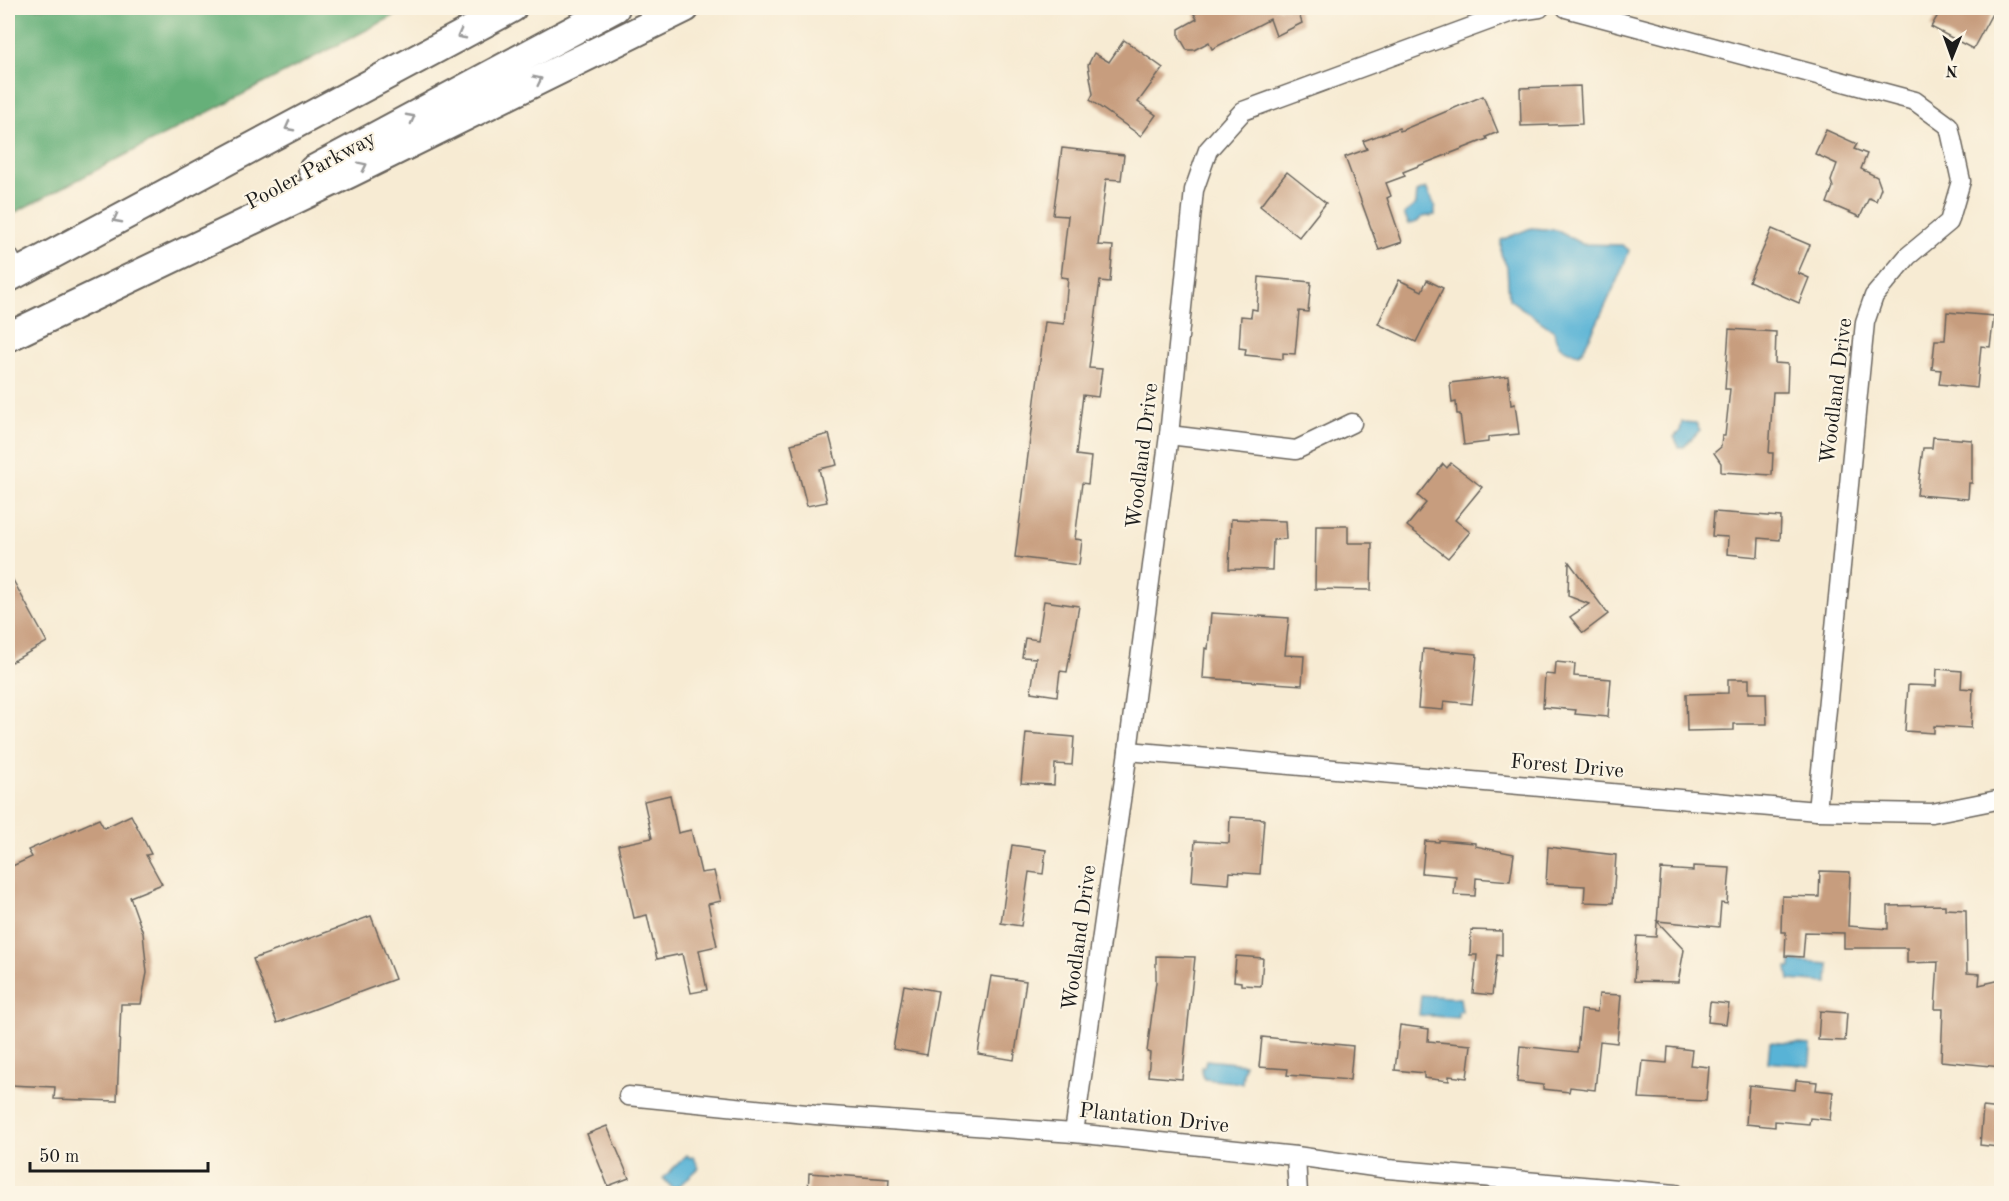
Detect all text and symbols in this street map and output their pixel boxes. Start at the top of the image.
north arrow [1922,27,1982,87]
one-way arrow [456,28,467,39]
text: N [1945,62,1958,78]
one-way arrow [532,76,543,87]
one-way arrow [404,114,415,125]
one-way arrow [285,120,295,131]
street label: Pooler Parkway [243,128,379,214]
one-way arrow [357,162,368,174]
one-way arrow [113,212,123,223]
street label: Woodland Drive [1818,317,1856,465]
street label: Woodland Drive [1124,382,1162,530]
street label: Forest Drive [1509,752,1625,782]
street label: Woodland Drive [1059,864,1101,1012]
street label: Plantation Drive [1078,1101,1230,1137]
scale bar [30,1135,208,1173]
text: 50 m [39,1148,79,1166]

